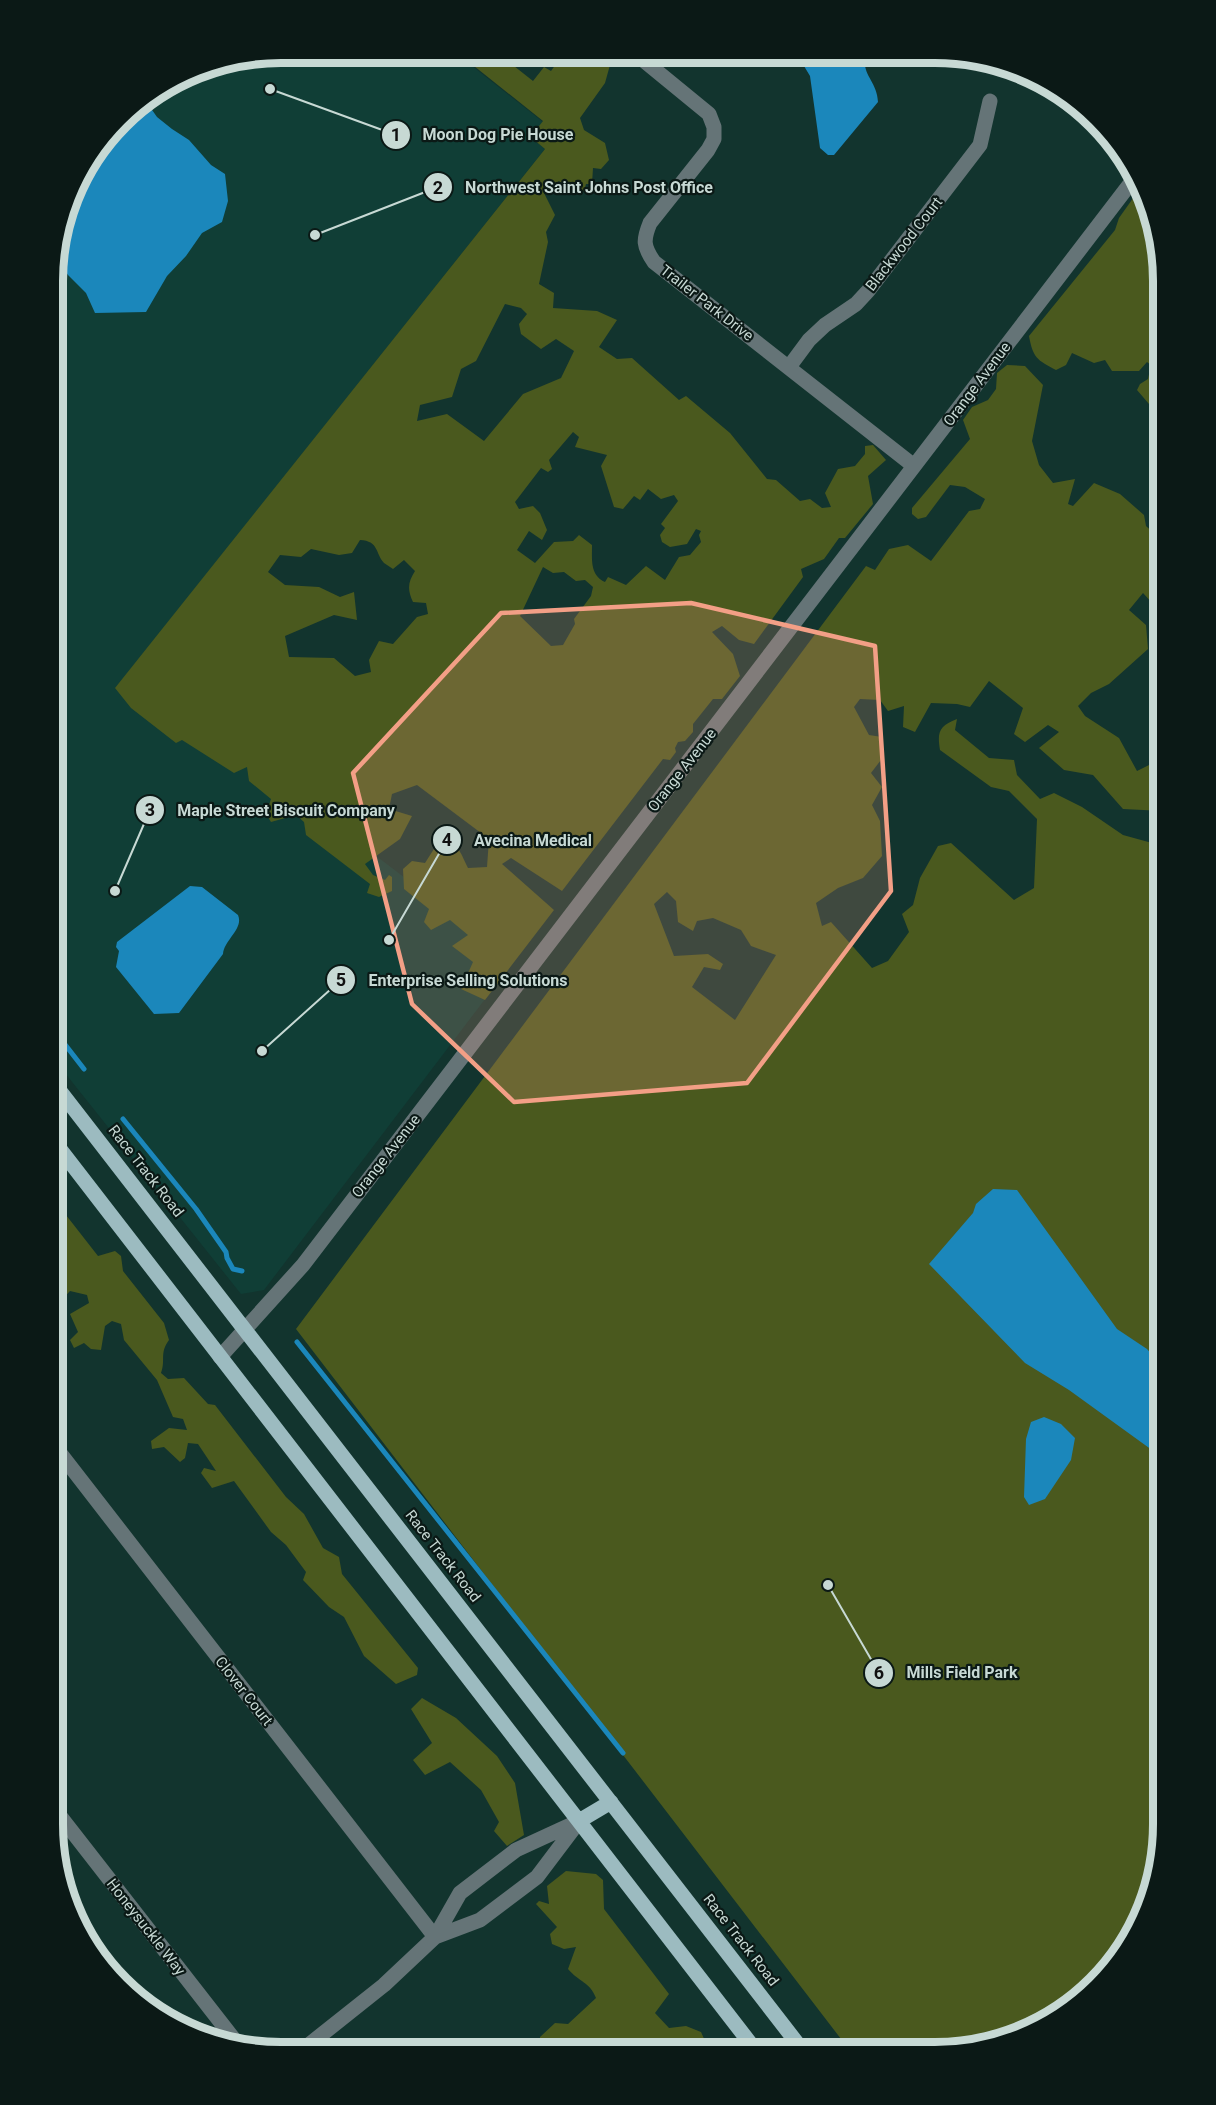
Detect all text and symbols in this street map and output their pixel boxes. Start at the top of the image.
callout: Moon Dog Pie House [381,118,585,152]
text: 1 [391,124,401,145]
text: Moon Dog Pie House [423,125,574,144]
callout: Northwest Saint Johns Post Office [423,170,725,204]
text: 2 [433,177,443,198]
text: Northwest Saint Johns Post Office [465,178,713,197]
street label: Blackwood Court [862,193,946,295]
street label: Trailer Park Drive [657,261,757,345]
street label: Orange Avenue [940,338,1015,430]
street label: Orange Avenue [644,725,720,815]
callout: Maple Street Biscuit Company [135,793,407,827]
text: 3 [145,799,155,820]
text: Maple Street Biscuit Company [177,801,396,820]
callout: Avecina Medical [432,823,604,857]
text: 4 [442,829,452,850]
text: Avecina Medical [474,831,592,850]
callout: Enterprise Selling Solutions [326,963,579,997]
text: 5 [336,969,346,990]
text: Enterprise Selling Solutions [368,971,568,990]
street label: Orange Avenue [348,1111,424,1201]
street label: Race Track Road [105,1121,187,1221]
street label: Race Track Road [402,1506,484,1606]
street label: Clover Court [211,1653,277,1729]
callout: Mills Field Park [864,1656,1029,1690]
text: 6 [874,1662,884,1683]
text: Mills Field Park [907,1663,1018,1682]
street label: Honeysuckle Way [103,1875,189,1979]
street label: Race Track Road [700,1890,782,1990]

